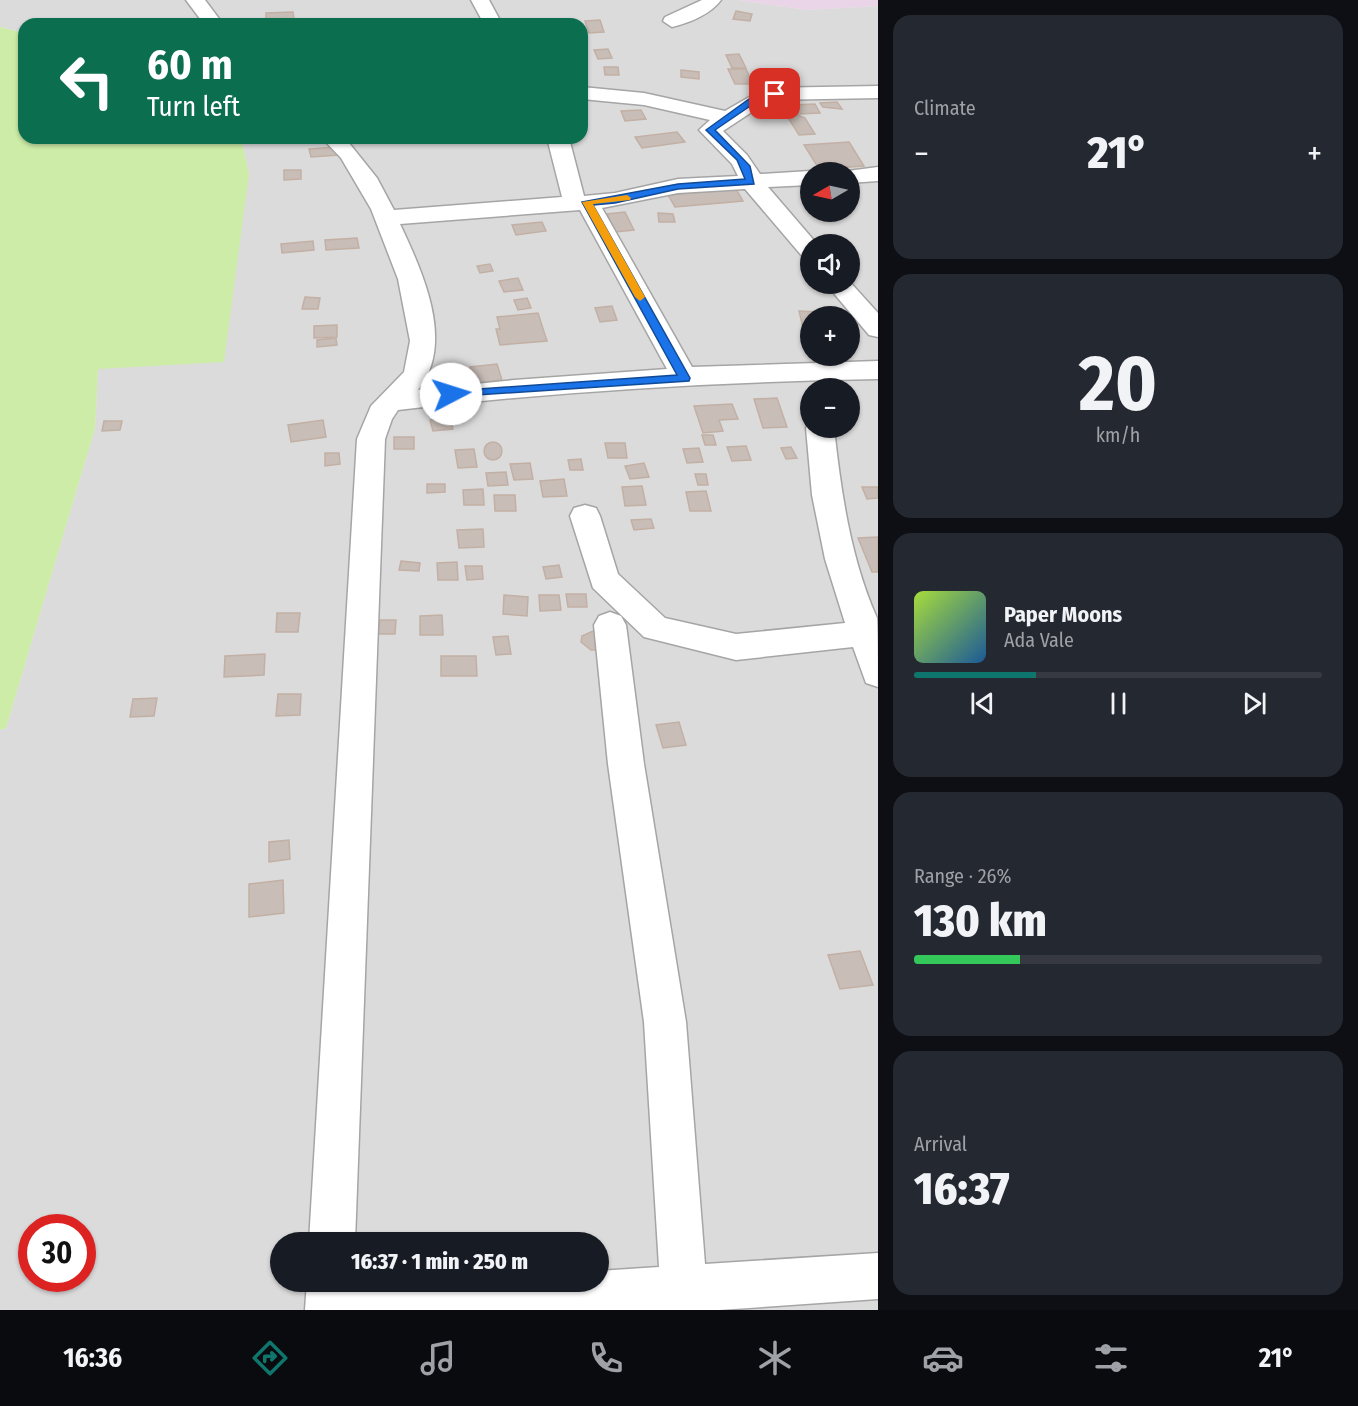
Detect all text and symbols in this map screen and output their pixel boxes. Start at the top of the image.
text: 60 m [147,40,233,90]
icon: left [48,42,126,120]
pin [749,68,800,119]
icon: arrive [758,77,791,110]
text: Turn left [147,91,240,123]
text: Climate [914,96,976,120]
text: 21° [1087,126,1148,180]
text: − [914,134,929,174]
text: + [1307,134,1322,174]
north arrow [800,162,860,222]
map controls [800,162,860,438]
button: sound [800,234,860,294]
button: + [800,306,860,366]
text: 20 [1079,337,1157,431]
position arrow [419,362,483,426]
button: − [800,378,860,438]
text: km/h [1096,423,1140,447]
text: Paper Moons [1004,601,1122,628]
text: Ada Vale [1004,628,1074,652]
icon: previous [966,687,999,720]
icon: pause [1102,687,1135,720]
icon: next [1238,687,1271,720]
text: Range · 26% [914,864,1011,888]
text: 130 km [914,894,1047,948]
text: Arrival [914,1132,967,1156]
text: 16:37 [914,1162,1010,1216]
speed limit sign: 30 [18,1214,96,1292]
text: 16:37 · 1 min · 250 m [351,1248,528,1275]
icon: directions [249,1337,291,1379]
icon: music [417,1337,459,1379]
icon: phone [585,1337,627,1379]
icon: climate [754,1337,796,1379]
icon: car [922,1337,964,1379]
icon: filters [1090,1337,1132,1379]
text: 16:36 [63,1342,122,1374]
text: 21° [1259,1342,1295,1374]

